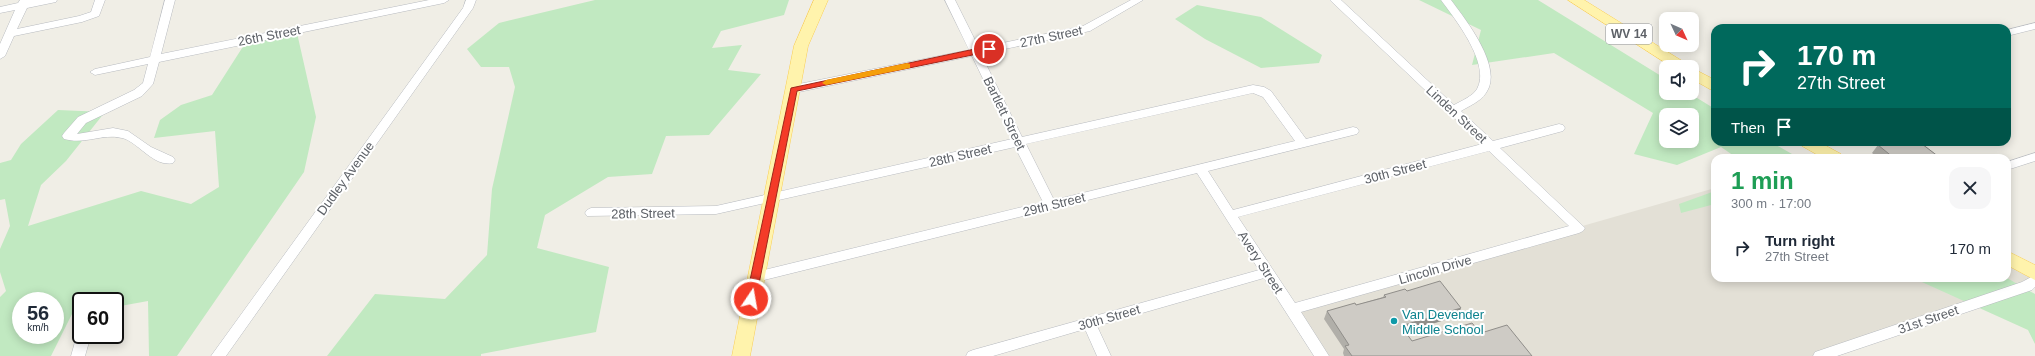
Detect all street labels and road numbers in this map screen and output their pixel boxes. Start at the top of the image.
street label: 26th Street [236,22,302,49]
street label: 27th Street [1018,22,1084,50]
road number: WV 14 [1606,24,1652,44]
street label: Bartlett Street [980,74,1029,153]
street label: Linden Street [1423,83,1490,146]
street label: Dudley Avenue [314,139,377,218]
street label: 28th Street [927,141,993,170]
street label: 30th Street [1362,156,1428,187]
street label: 29th Street [1021,189,1087,219]
street label: 28th Street [611,205,675,222]
street label: Avery Street [1235,228,1286,297]
street label: Lincoln Drive [1397,252,1473,287]
street label: 30th Street [1076,301,1142,333]
street label: 31st Street [1896,302,1961,337]

